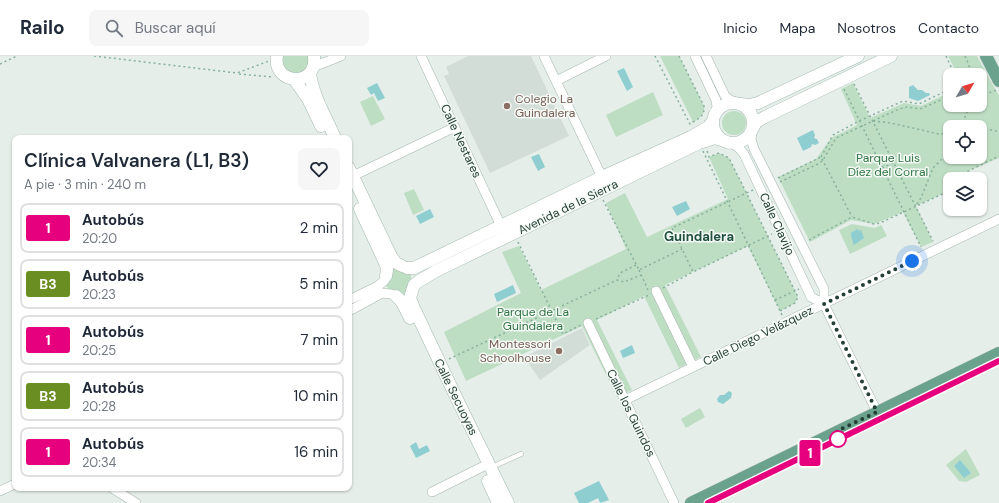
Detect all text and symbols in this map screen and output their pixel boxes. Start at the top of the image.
search box [89,10,369,46]
text: Railo [20,15,65,40]
icon: search [103,17,125,39]
text: Buscar aquí [135,18,216,38]
text: Inicio [723,19,758,37]
text: Mapa [780,19,815,37]
text: Nosotros [837,19,896,37]
text: Contacto [918,19,979,37]
north arrow [943,68,987,112]
map controls [943,68,987,216]
place label: Colegio La Guindalera [515,91,575,121]
marker: Colegio La Guindalera [502,101,512,111]
street label: Calle Nestares [437,102,485,180]
button: locate [943,120,987,164]
text: Clínica Valvanera (L1, B3) [24,148,249,173]
button: heart [298,148,340,190]
park label: Parque Luis Díez del Corral [848,150,928,180]
button: layers [943,172,987,216]
text: A pie · 3 min · 240 m [24,176,146,193]
street label: Avenida de la Sierra [515,176,621,238]
street label: Calle Clavijo [756,190,798,258]
text: Autobús [82,210,144,230]
text: 2 min [300,218,338,238]
text: 1 [45,219,51,237]
district label: Guindalera [664,228,734,245]
text: 20:20 [82,230,117,247]
your location [902,251,922,271]
text: Autobús [82,266,144,286]
text: 5 min [299,274,338,294]
text: B3 [39,275,57,293]
text: 20:23 [82,286,116,303]
street label: Calle Diego Velázquez [700,302,816,370]
park label: Parque de La Guindalera [497,304,569,334]
text: Autobús [82,322,144,342]
text: 7 min [300,330,338,350]
text: 1 [45,331,51,349]
place label: Montessori Schoolhouse [480,336,551,366]
text: 20:25 [82,342,116,359]
marker: Montessori Schoolhouse [554,346,564,356]
street label: Calle Secuoyas [431,356,481,438]
street label: Calle los Guindos [603,366,659,460]
text: Autobús [82,378,144,398]
text: 10 min [293,386,338,406]
text: B3 [39,387,57,405]
text: 20:28 [82,398,116,415]
unlabelled marker [829,430,847,448]
text: Autobús [82,434,144,454]
line badge: 1 [797,440,823,466]
text: 16 min [294,442,338,462]
text: 1 [45,443,51,461]
text: 1 [807,444,813,462]
text: 20:34 [82,454,116,471]

